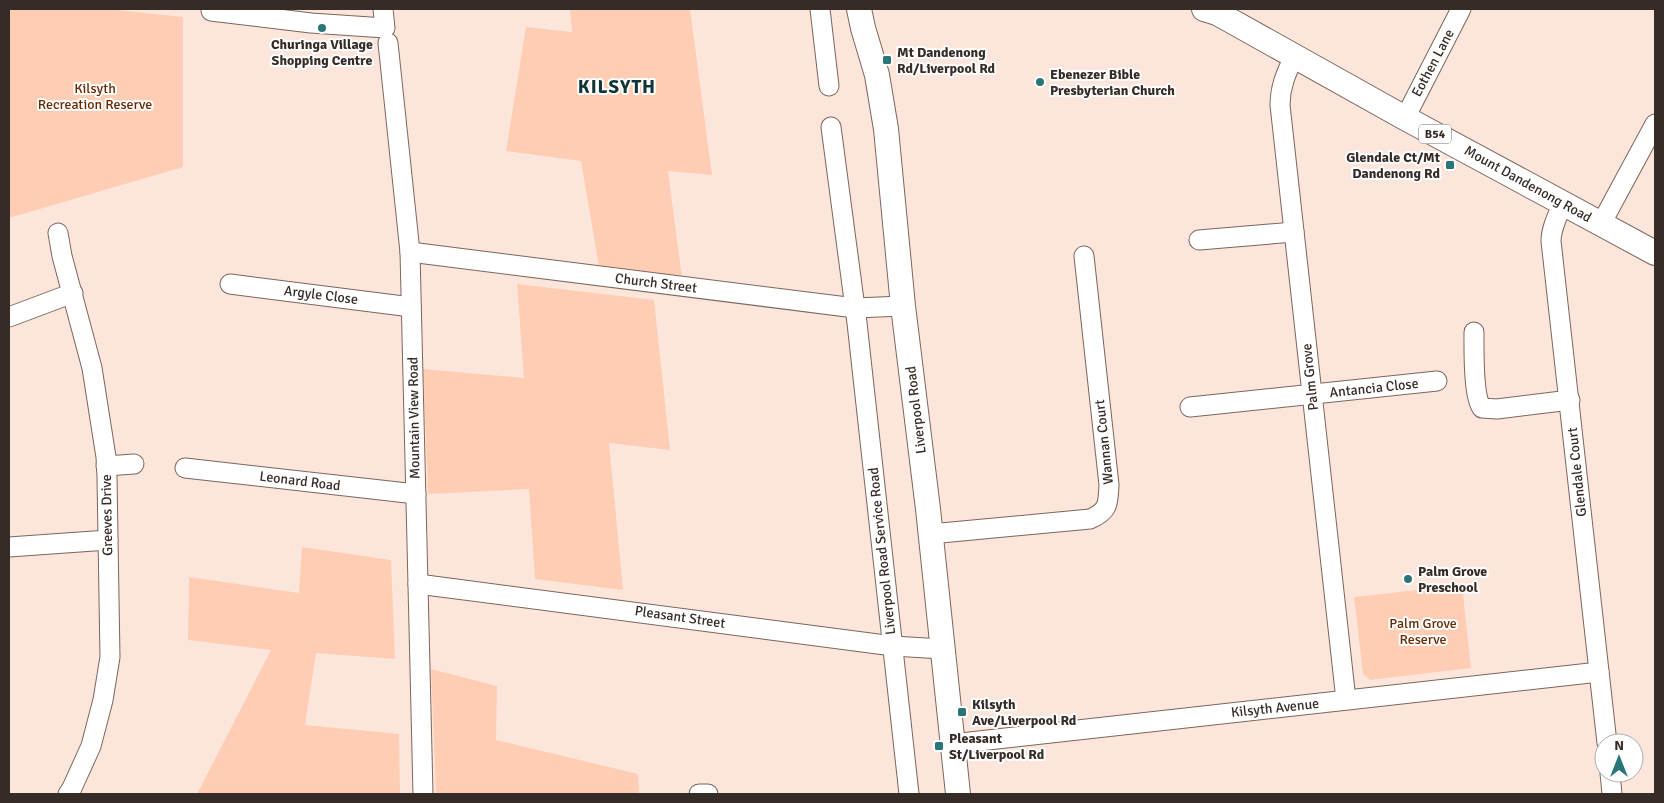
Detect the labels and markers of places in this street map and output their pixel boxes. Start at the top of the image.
marker: Churinga Village Shopping Centre [316,22,328,34]
place label: Churinga Village Shopping Centre [271,36,373,69]
place label: Mt Dandenong Rd/Liverpool Rd [897,44,996,77]
marker: Mt Dandenong Rd/Liverpool Rd [881,54,893,66]
place label: Ebenezer Bible Presbyterian Church [1050,66,1175,99]
marker: Ebenezer Bible Presbyterian Church [1034,76,1046,88]
place label: Glendale Ct/Mt Dandenong Rd [1346,149,1441,182]
marker: Glendale Ct/Mt Dandenong Rd [1444,159,1456,171]
place label: Palm Grove Preschool [1418,563,1487,596]
marker: Palm Grove Preschool [1402,573,1414,585]
place label: Kilsyth Ave/Liverpool Rd [972,696,1077,729]
marker: Kilsyth Ave/Liverpool Rd [956,706,968,718]
place label: Pleasant St/Liverpool Rd [949,730,1045,763]
marker: Pleasant St/Liverpool Rd [933,740,945,752]

